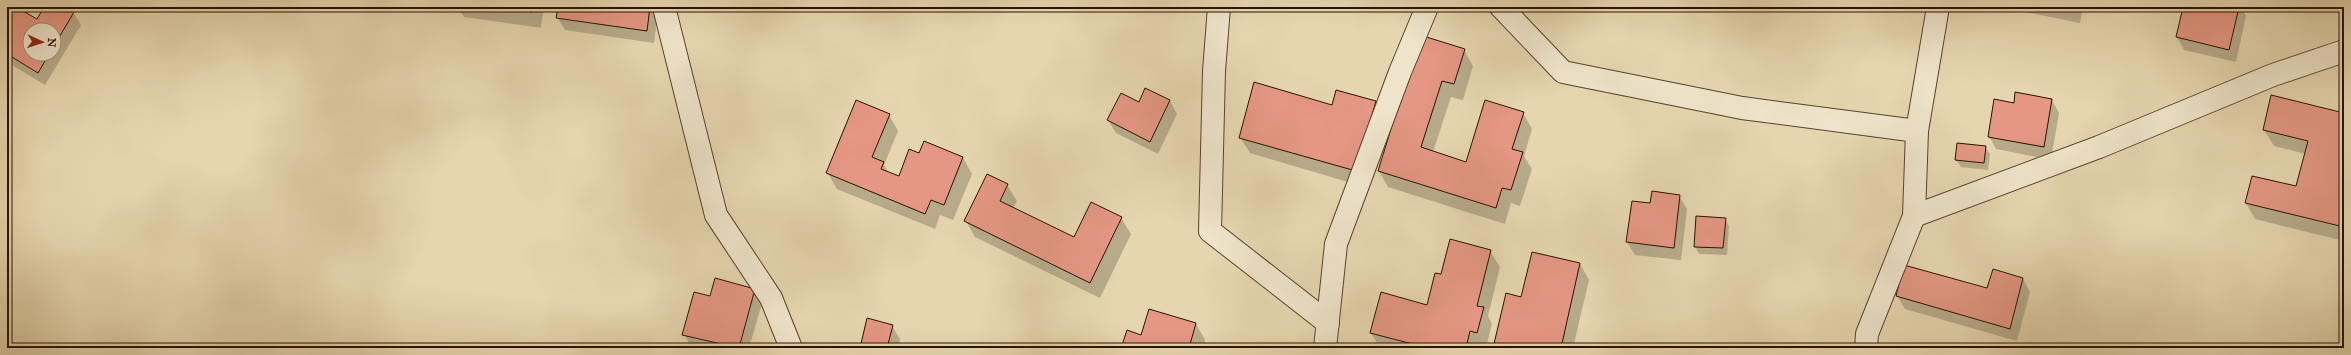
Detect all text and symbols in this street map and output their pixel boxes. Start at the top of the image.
north arrow [22,22,62,62]
text: N [45,37,58,48]

